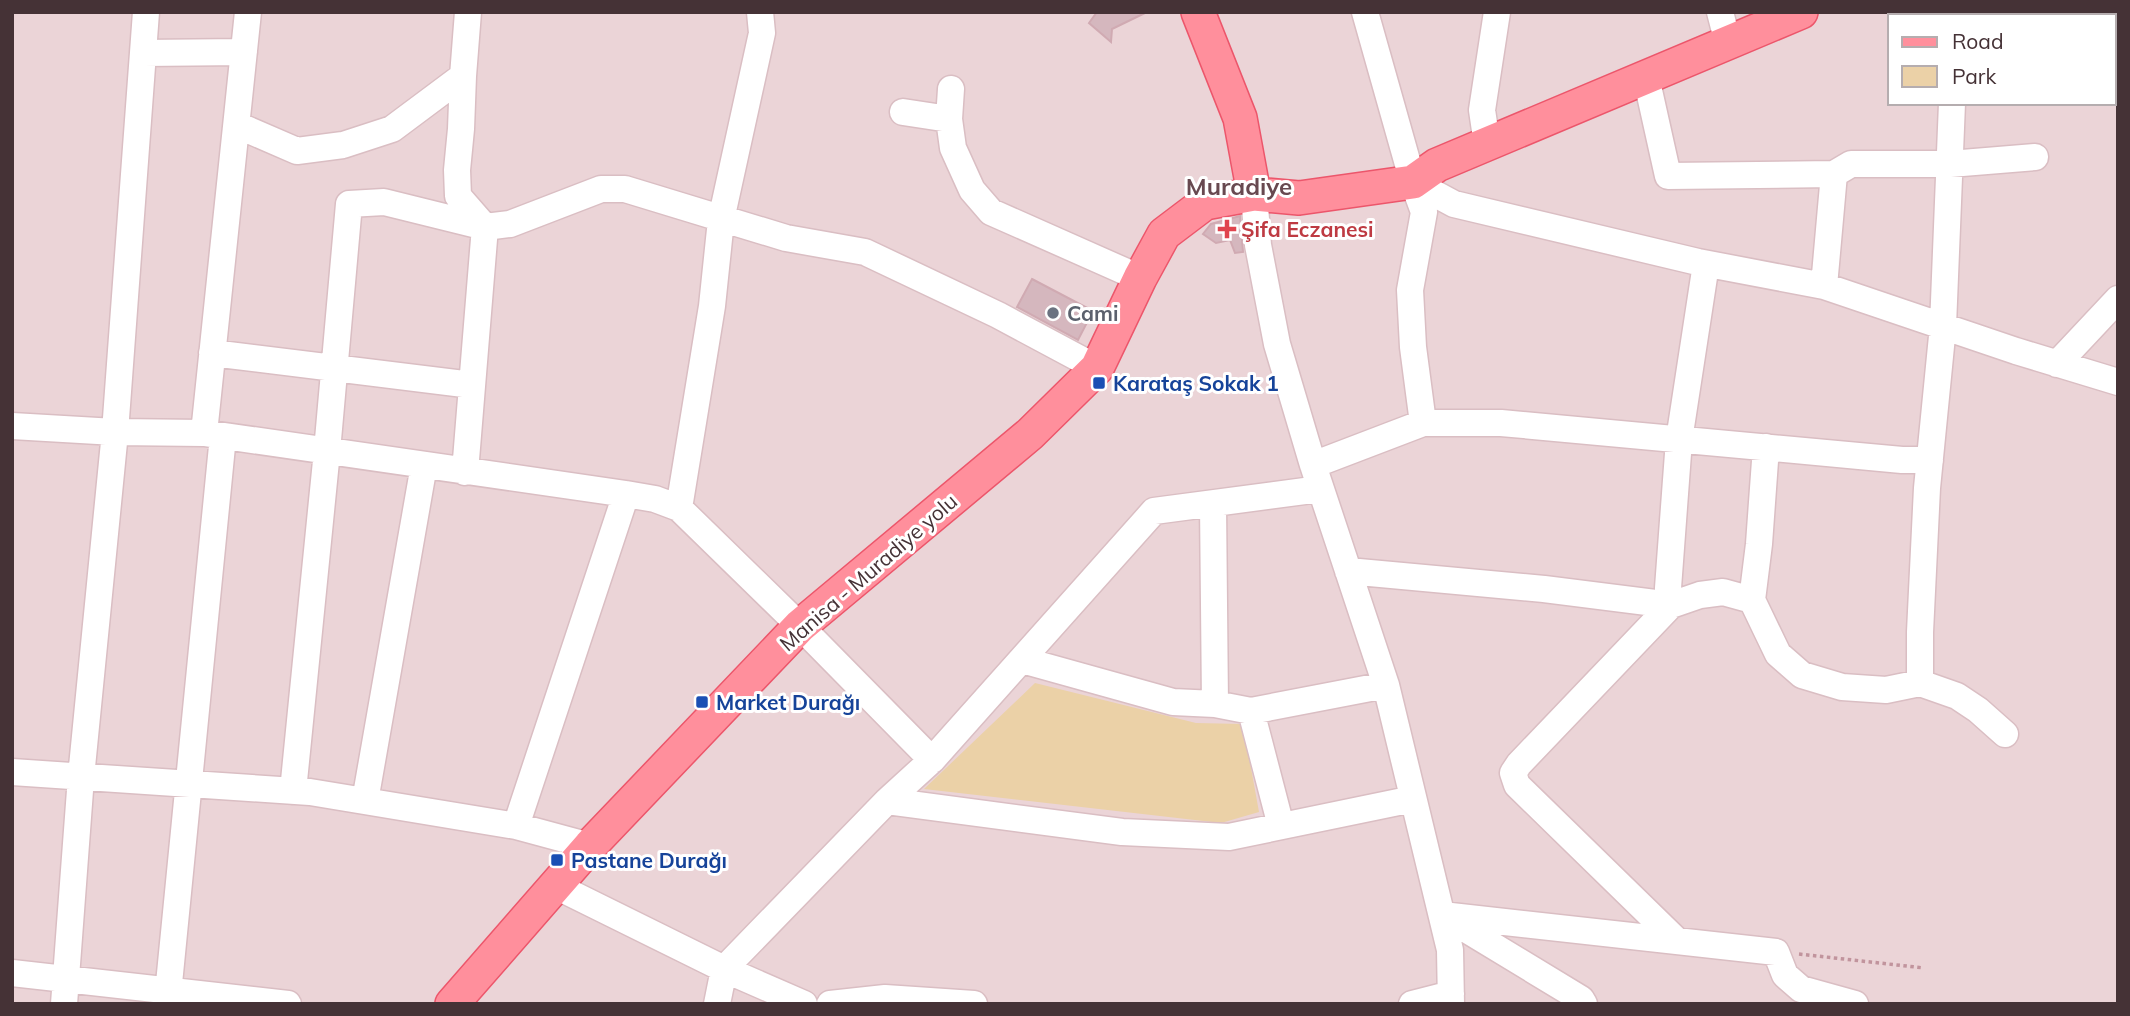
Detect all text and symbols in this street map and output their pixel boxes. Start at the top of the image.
legend [1888,14,2116,105]
text: Road [1952,28,2003,54]
text: Park [1952,63,1996,89]
district label: Muradiye [1186,171,1292,201]
place label: Şifa Eczanesi [1241,216,1374,242]
marker: Şifa Eczanesi [1219,221,1235,237]
place label: Cami [1067,300,1118,326]
marker: Cami [1045,305,1061,321]
place label: Karataş Sokak 1 [1113,370,1279,396]
marker: Karataş Sokak 1 [1091,375,1107,391]
street label: Manisa - Muradiye yolu [774,488,962,656]
place label: Market Durağı [716,689,860,715]
marker: Market Durağı [694,694,710,710]
place label: Pastane Durağı [571,847,727,873]
marker: Pastane Durağı [549,852,565,868]

